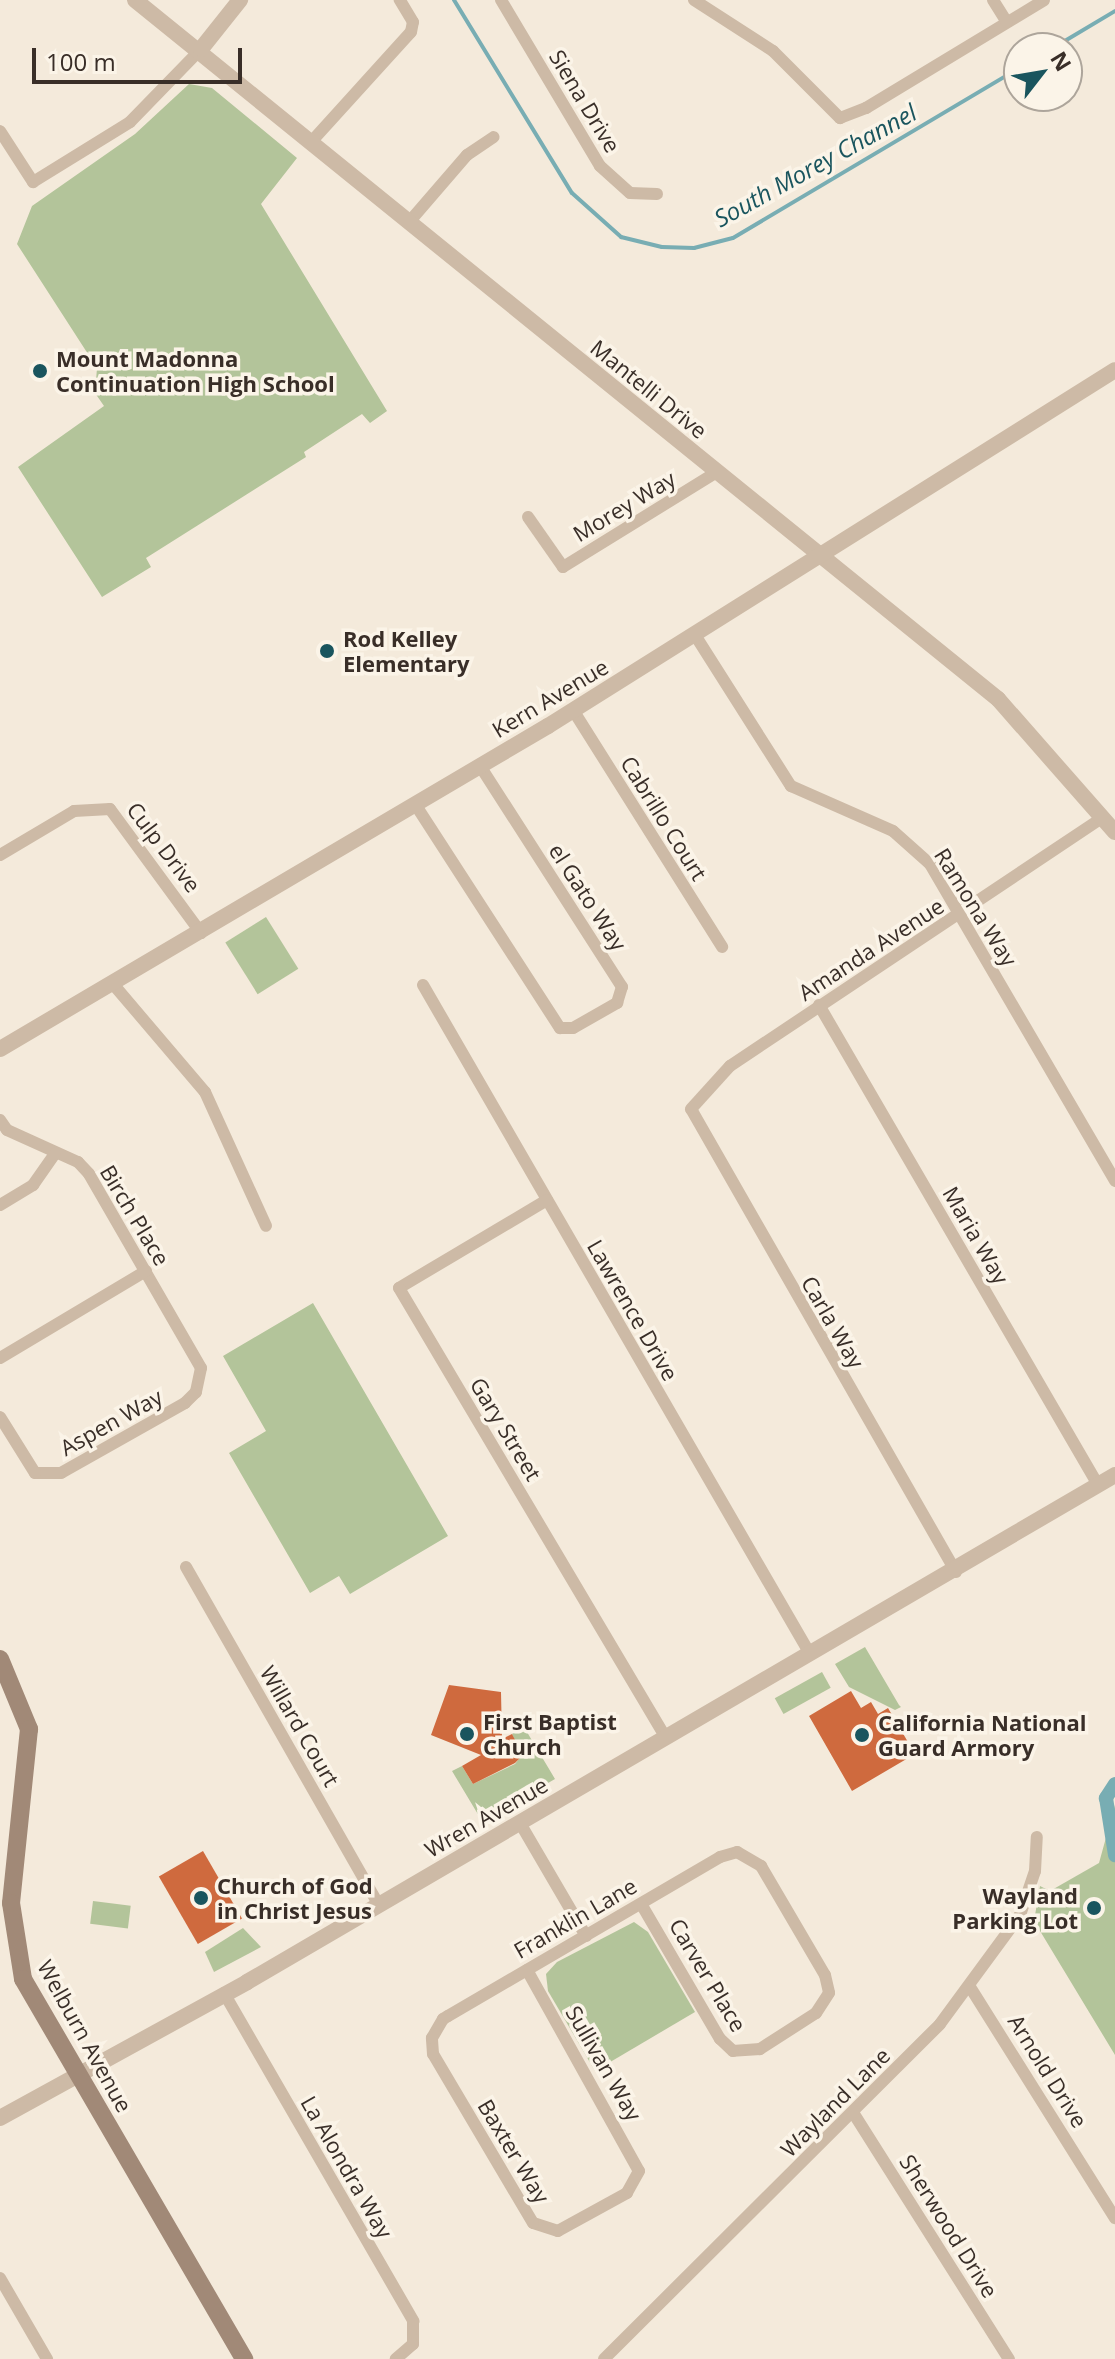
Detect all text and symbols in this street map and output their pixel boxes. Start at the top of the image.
scale bar [36,32,246,82]
north arrow [1003,32,1083,112]
text: 100 m [46,45,116,78]
street label: Siena Drive [544,45,626,157]
text: N [1044,45,1079,76]
water label: South Morey Channel [709,97,921,233]
street label: Mantelli Drive [586,334,712,444]
place label: Mount Madonna Continuation High School [56,345,335,396]
marker: Mount Madonna Continuation High School [31,362,49,380]
street label: Morey Way [568,465,680,547]
place label: Rod Kelley Elementary [343,625,469,676]
marker: Rod Kelley Elementary [318,642,336,660]
street label: Kern Avenue [487,653,613,743]
street label: Cabrillo Court [615,751,713,885]
street label: Culp Drive [122,797,206,897]
street label: el Gato Way [544,839,632,955]
street label: Ramona Way [929,843,1023,971]
street label: Amanda Avenue [793,892,949,1006]
street label: Birch Place [95,1160,175,1270]
street label: Maria Way [938,1182,1014,1288]
street label: Lawrence Drive [582,1235,684,1385]
street label: Carla Way [796,1271,870,1373]
street label: Gary Street [465,1373,547,1485]
street label: Aspen Way [55,1383,167,1461]
street label: Willard Court [255,1661,345,1791]
place label: First Baptist Church [483,1708,617,1760]
place label: California National Guard Armory [878,1709,1087,1760]
marker: First Baptist Church [458,1725,476,1743]
marker: California National Guard Armory [853,1726,871,1744]
street label: Wren Avenue [420,1771,552,1863]
place label: Church of God in Christ Jesus [217,1872,373,1924]
street label: Franklin Lane [509,1872,641,1964]
place label: Wayland Parking Lot [952,1882,1078,1934]
marker: Church of God in Christ Jesus [192,1889,210,1907]
marker: Wayland Parking Lot [1085,1899,1103,1917]
street label: Carver Place [664,1914,752,2036]
street label: Welburn Avenue [32,1955,138,2117]
street label: Sullivan Way [561,2001,647,2125]
street label: Arnold Drive [1003,2010,1093,2132]
street label: Wayland Lane [775,2042,895,2162]
street label: La Alondra Way [296,2091,398,2243]
street label: Baxter Way [473,2094,555,2208]
street label: Sherwood Drive [895,2150,1003,2302]

